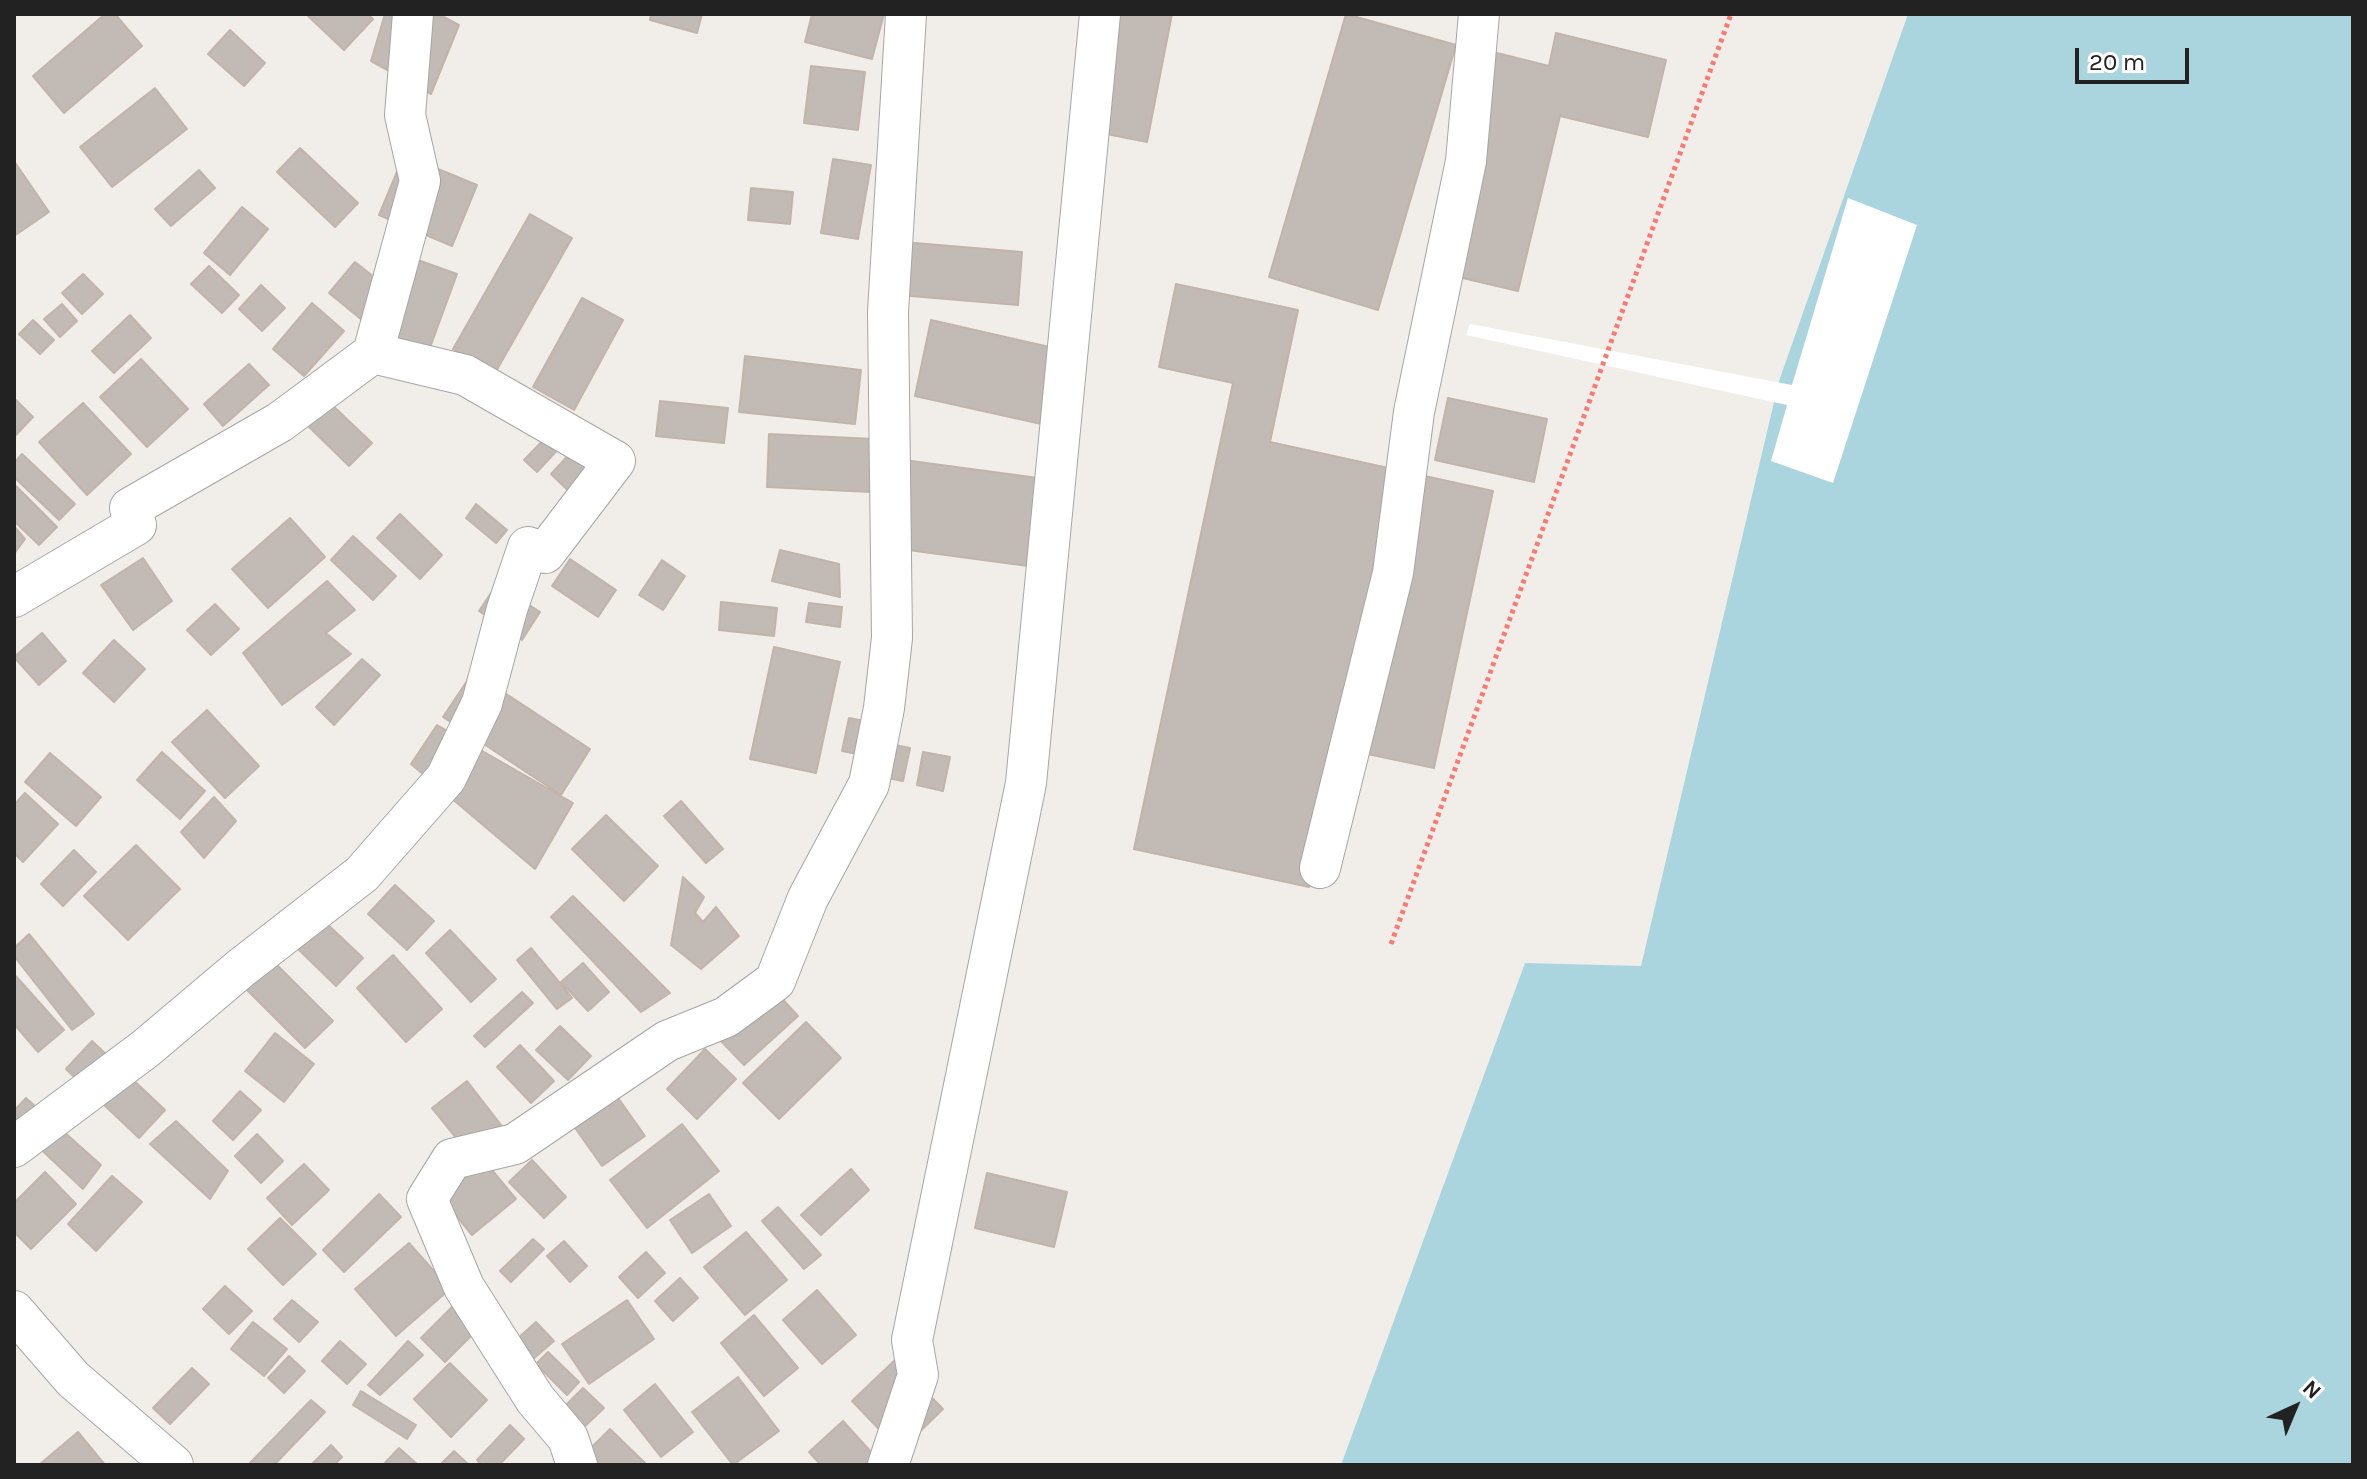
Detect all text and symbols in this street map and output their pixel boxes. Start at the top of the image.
scale bar [2079,32,2193,82]
text: 20 m [2089,48,2145,76]
north arrow [2255,1367,2335,1447]
text: N [2297,1375,2326,1405]

